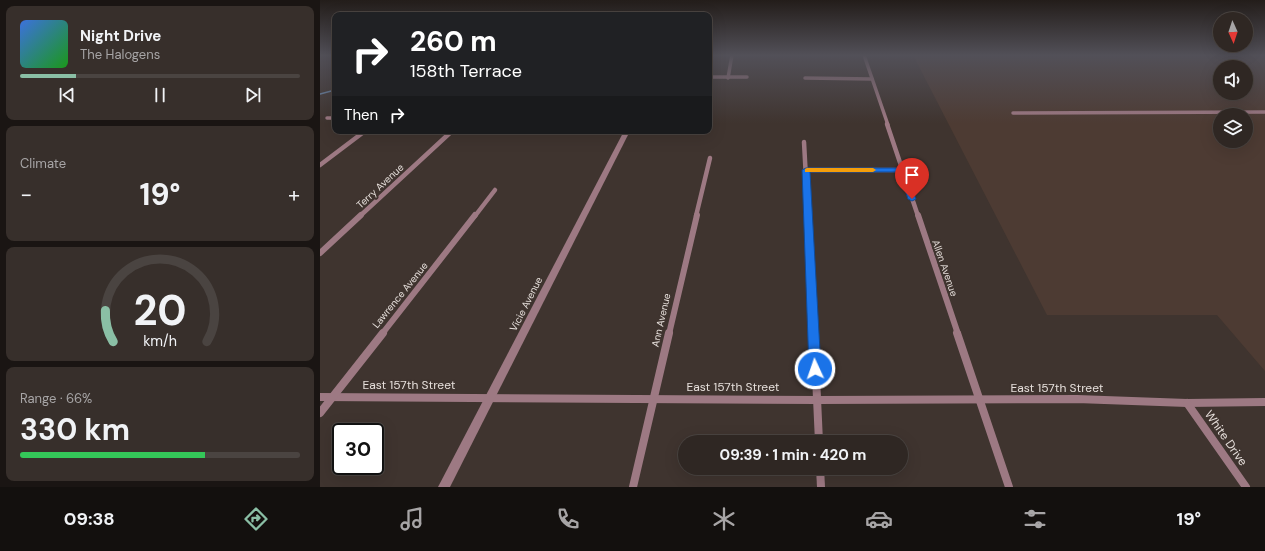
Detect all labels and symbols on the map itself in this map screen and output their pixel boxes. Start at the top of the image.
north arrow [1213,12,1253,52]
pin [895,158,929,199]
street label: Terry Avenue [354,161,407,211]
street label: Allen Avenue [929,238,961,298]
street label: Lawrence Avenue [369,259,431,331]
street label: Vicie Avenue [507,274,545,333]
street label: Ann Avenue [649,292,674,348]
position arrow [794,348,836,390]
street label: East 157th Street [362,377,456,393]
street label: East 157th Street [686,379,780,395]
street label: East 157th Street [1010,380,1104,396]
street label: White Drive [1201,407,1251,469]
speed limit sign: 30 [332,423,384,475]

